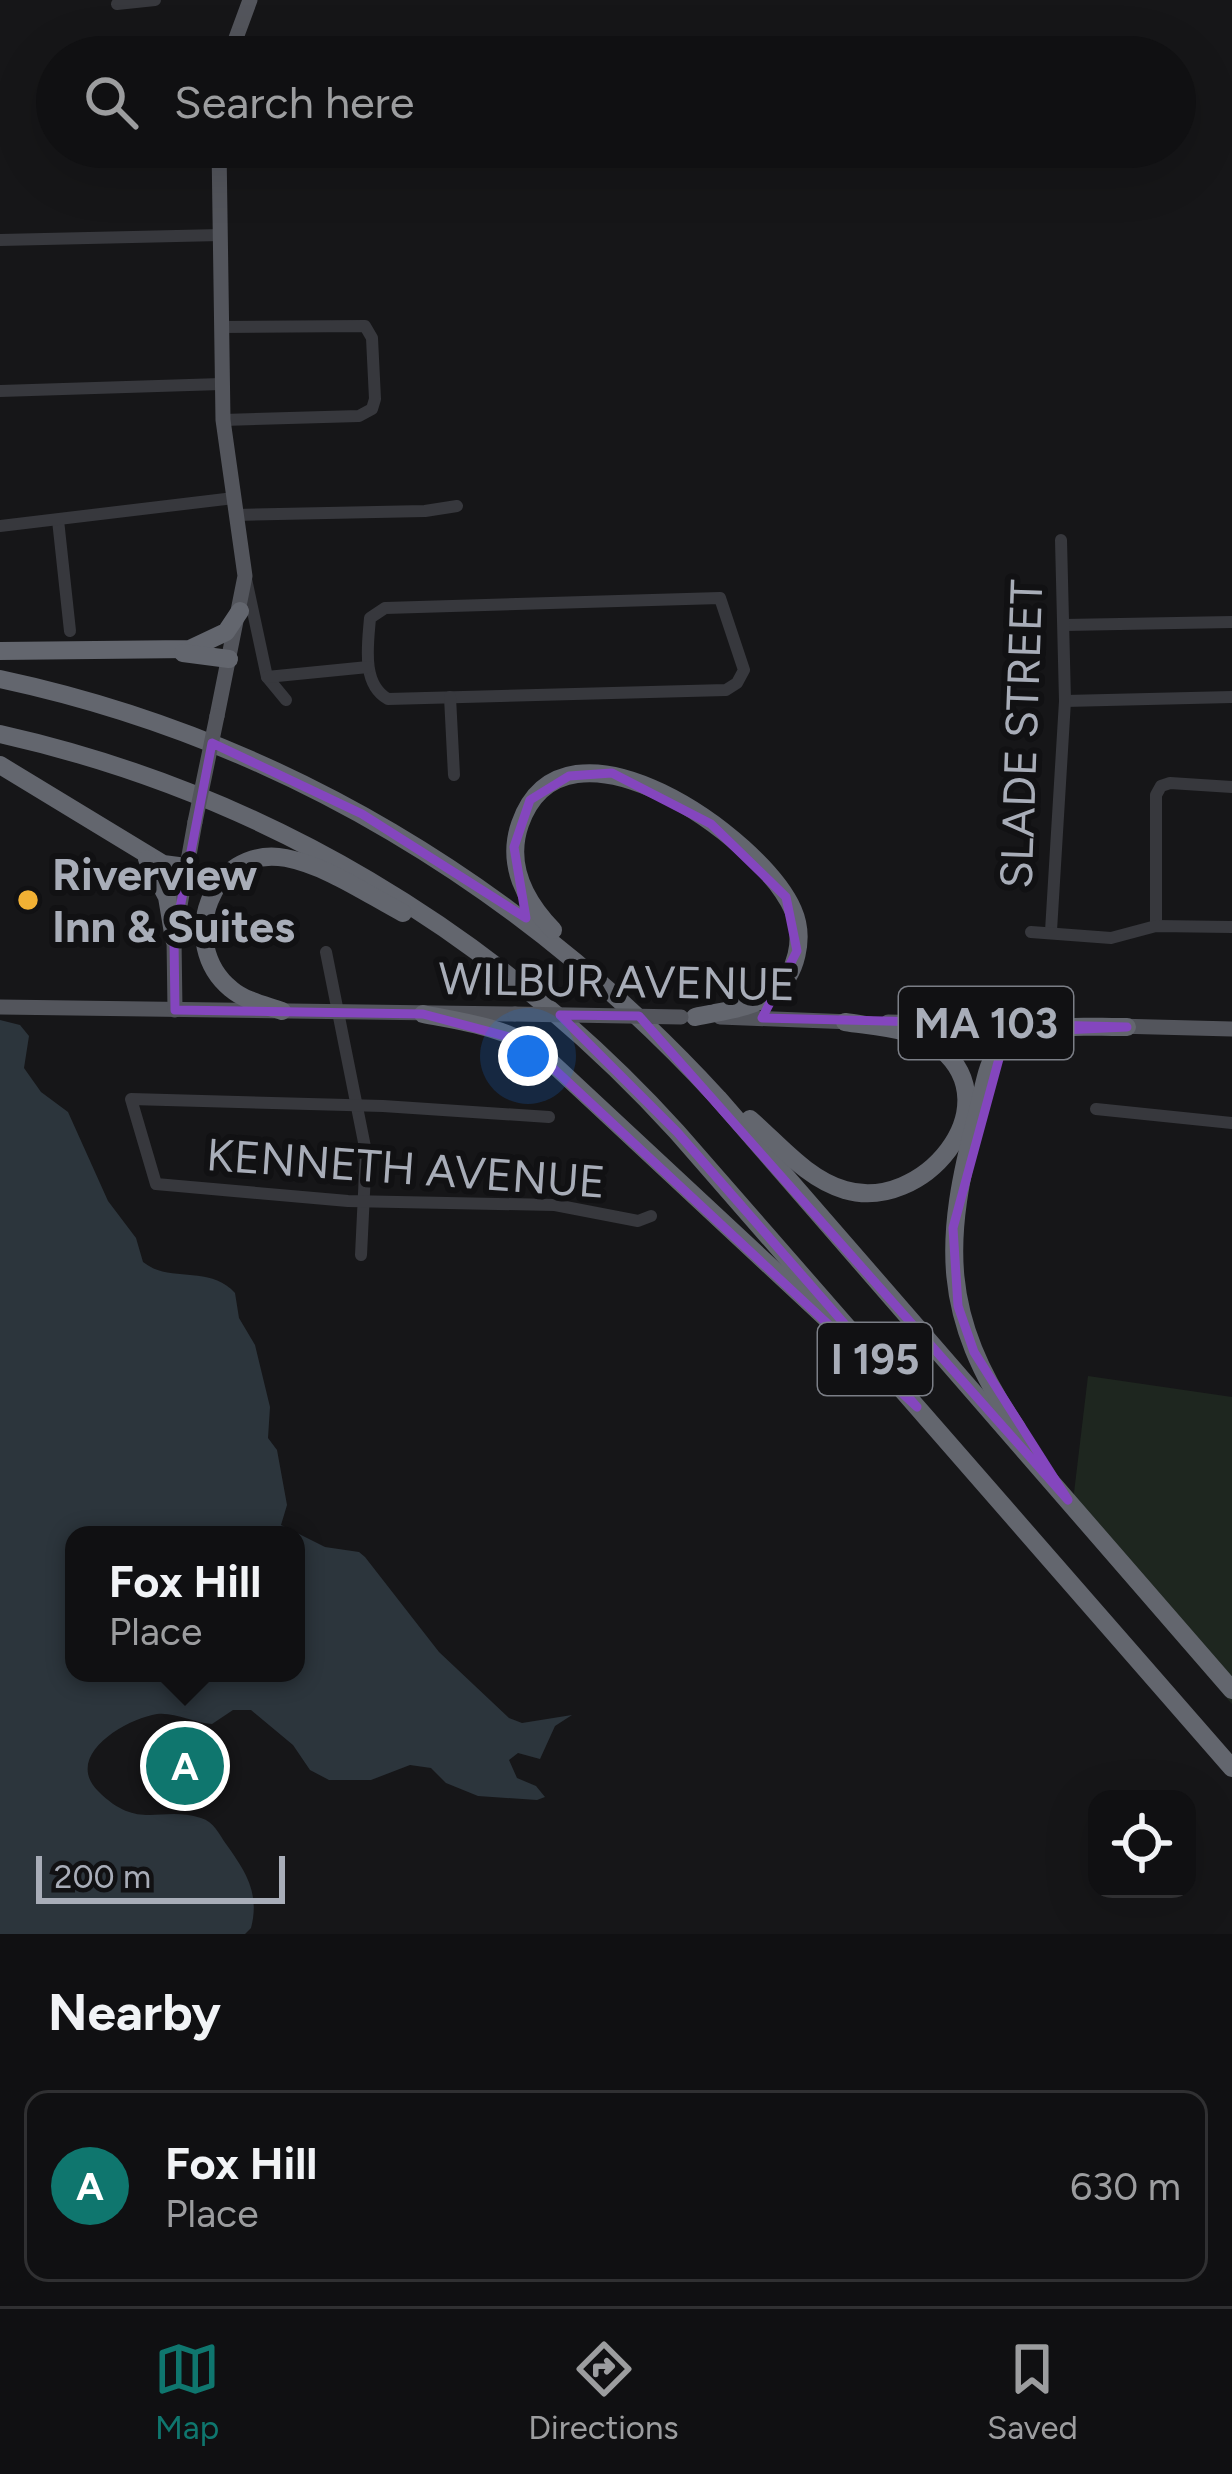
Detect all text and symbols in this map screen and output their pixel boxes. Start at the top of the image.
search box [36,36,1196,168]
icon: search [78,69,144,135]
text: Search here [174,75,414,129]
street label: SLADE STREET [989,579,1053,889]
place label: Riverview Inn & Suites [52,847,295,953]
marker: Riverview Inn & Suites [15,887,41,913]
street label: WILBUR AVENUE [438,951,796,1011]
road number: MA 103 [899,987,1073,1059]
your location [498,1026,558,1086]
street label: KENNETH AVENUE [205,1127,607,1209]
road number: I 195 [818,1323,932,1395]
popup [65,1526,305,1682]
text: Fox Hill [109,1554,261,1608]
text: Place [109,1608,202,1655]
pin: A [146,1721,224,1811]
map controls [1088,1790,1196,1898]
button: locate [1088,1790,1196,1898]
scale bar [36,1850,285,1903]
text: 200 m [54,1857,151,1896]
text: Nearby [48,1982,221,2043]
text: Fox Hill [165,2136,317,2190]
text: A [76,2163,104,2210]
text: 630 m [1070,2163,1181,2210]
text: Place [165,2190,258,2237]
tab: Map [154,2336,220,2447]
tab: Directions [528,2336,679,2447]
tab: Saved [987,2336,1078,2447]

